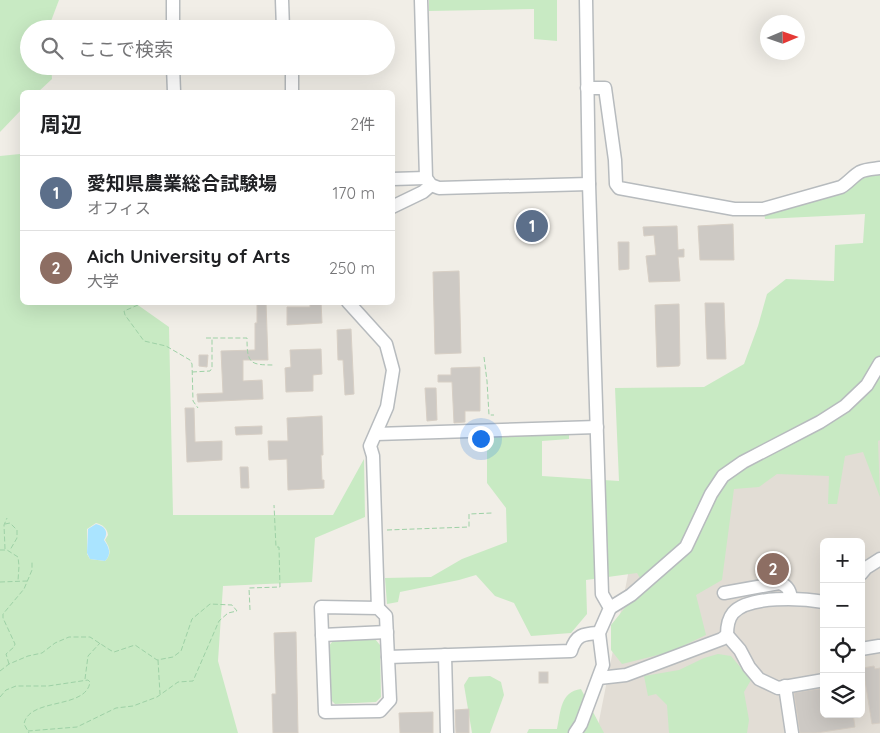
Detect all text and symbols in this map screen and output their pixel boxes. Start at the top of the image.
north arrow [760,15,805,60]
search box [20,20,395,75]
icon: search [38,34,66,62]
text: ここで検索 [78,37,173,61]
text: 周辺 [40,111,82,137]
text: 2件 [350,114,375,134]
text: 愛知県農業総合試験場 [87,171,277,195]
text: 1 [53,183,59,203]
text: 170 m [332,183,375,203]
text: オフィス [87,198,151,218]
pin: 1 [516,207,548,245]
text: Aich University of Arts [87,244,290,268]
text: 2 [51,258,61,278]
text: 250 m [329,258,375,278]
text: 大学 [87,271,119,291]
your location [468,426,494,452]
map controls [820,538,865,718]
button: + [820,538,865,583]
pin: 2 [757,550,789,588]
button: − [820,583,865,628]
button: locate [820,628,865,673]
button: layers [820,673,865,718]

